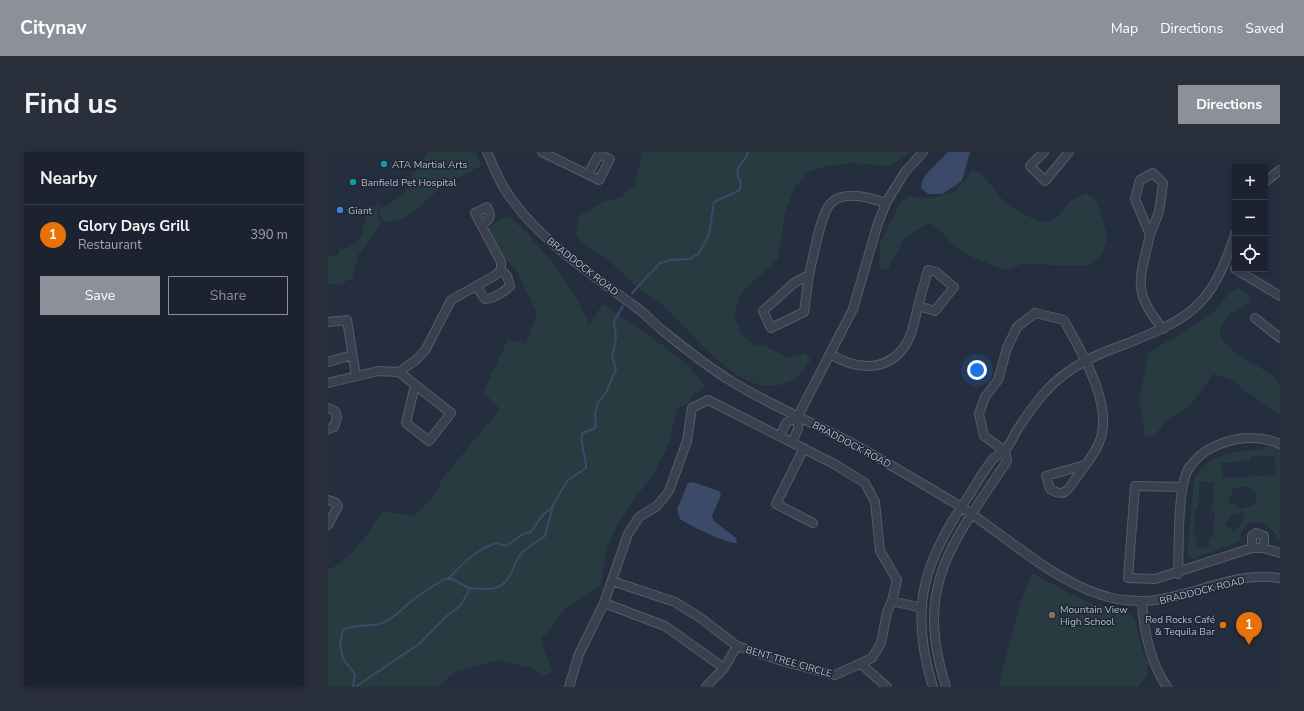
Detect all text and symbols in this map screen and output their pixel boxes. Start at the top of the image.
text: Citynav [20,15,87,41]
text: Map [1111,19,1138,38]
text: Directions [1160,19,1223,38]
text: Saved [1245,19,1284,38]
text: Find us [24,85,118,123]
button: Directions [1178,85,1280,124]
place label: ATA Martial Arts [392,158,468,172]
marker: ATA Martial Arts [379,159,389,169]
map controls [1232,164,1268,272]
button: + [1232,164,1268,200]
text: Nearby [40,167,97,190]
place label: Banfield Pet Hospital [361,176,456,190]
marker: Banfield Pet Hospital [348,177,358,187]
button: − [1232,200,1268,236]
place label: Giant [348,204,373,218]
marker: Giant [335,205,345,215]
text: Glory Days Grill [78,216,190,236]
text: 1 [49,226,57,244]
text: 390 m [250,226,288,244]
street label: BRADDOCK ROAD [544,234,621,299]
text: Restaurant [78,236,142,254]
button: locate [1232,236,1268,272]
button: Save [40,276,160,315]
button: Share [168,276,288,315]
your location [967,360,987,380]
street label: BRADDOCK ROAD [810,418,893,472]
street label: BRADDOCK ROAD [1158,574,1246,608]
place label: Mountain View High School [1060,603,1128,629]
marker: Mountain View High School [1047,610,1057,620]
pin: 1 [1236,612,1262,645]
place label: Red Rocks Café & Tequila Bar [1145,613,1215,639]
marker: Red Rocks Café & Tequila Bar [1218,620,1228,630]
street label: BENT TREE CIRCLE [744,643,834,681]

